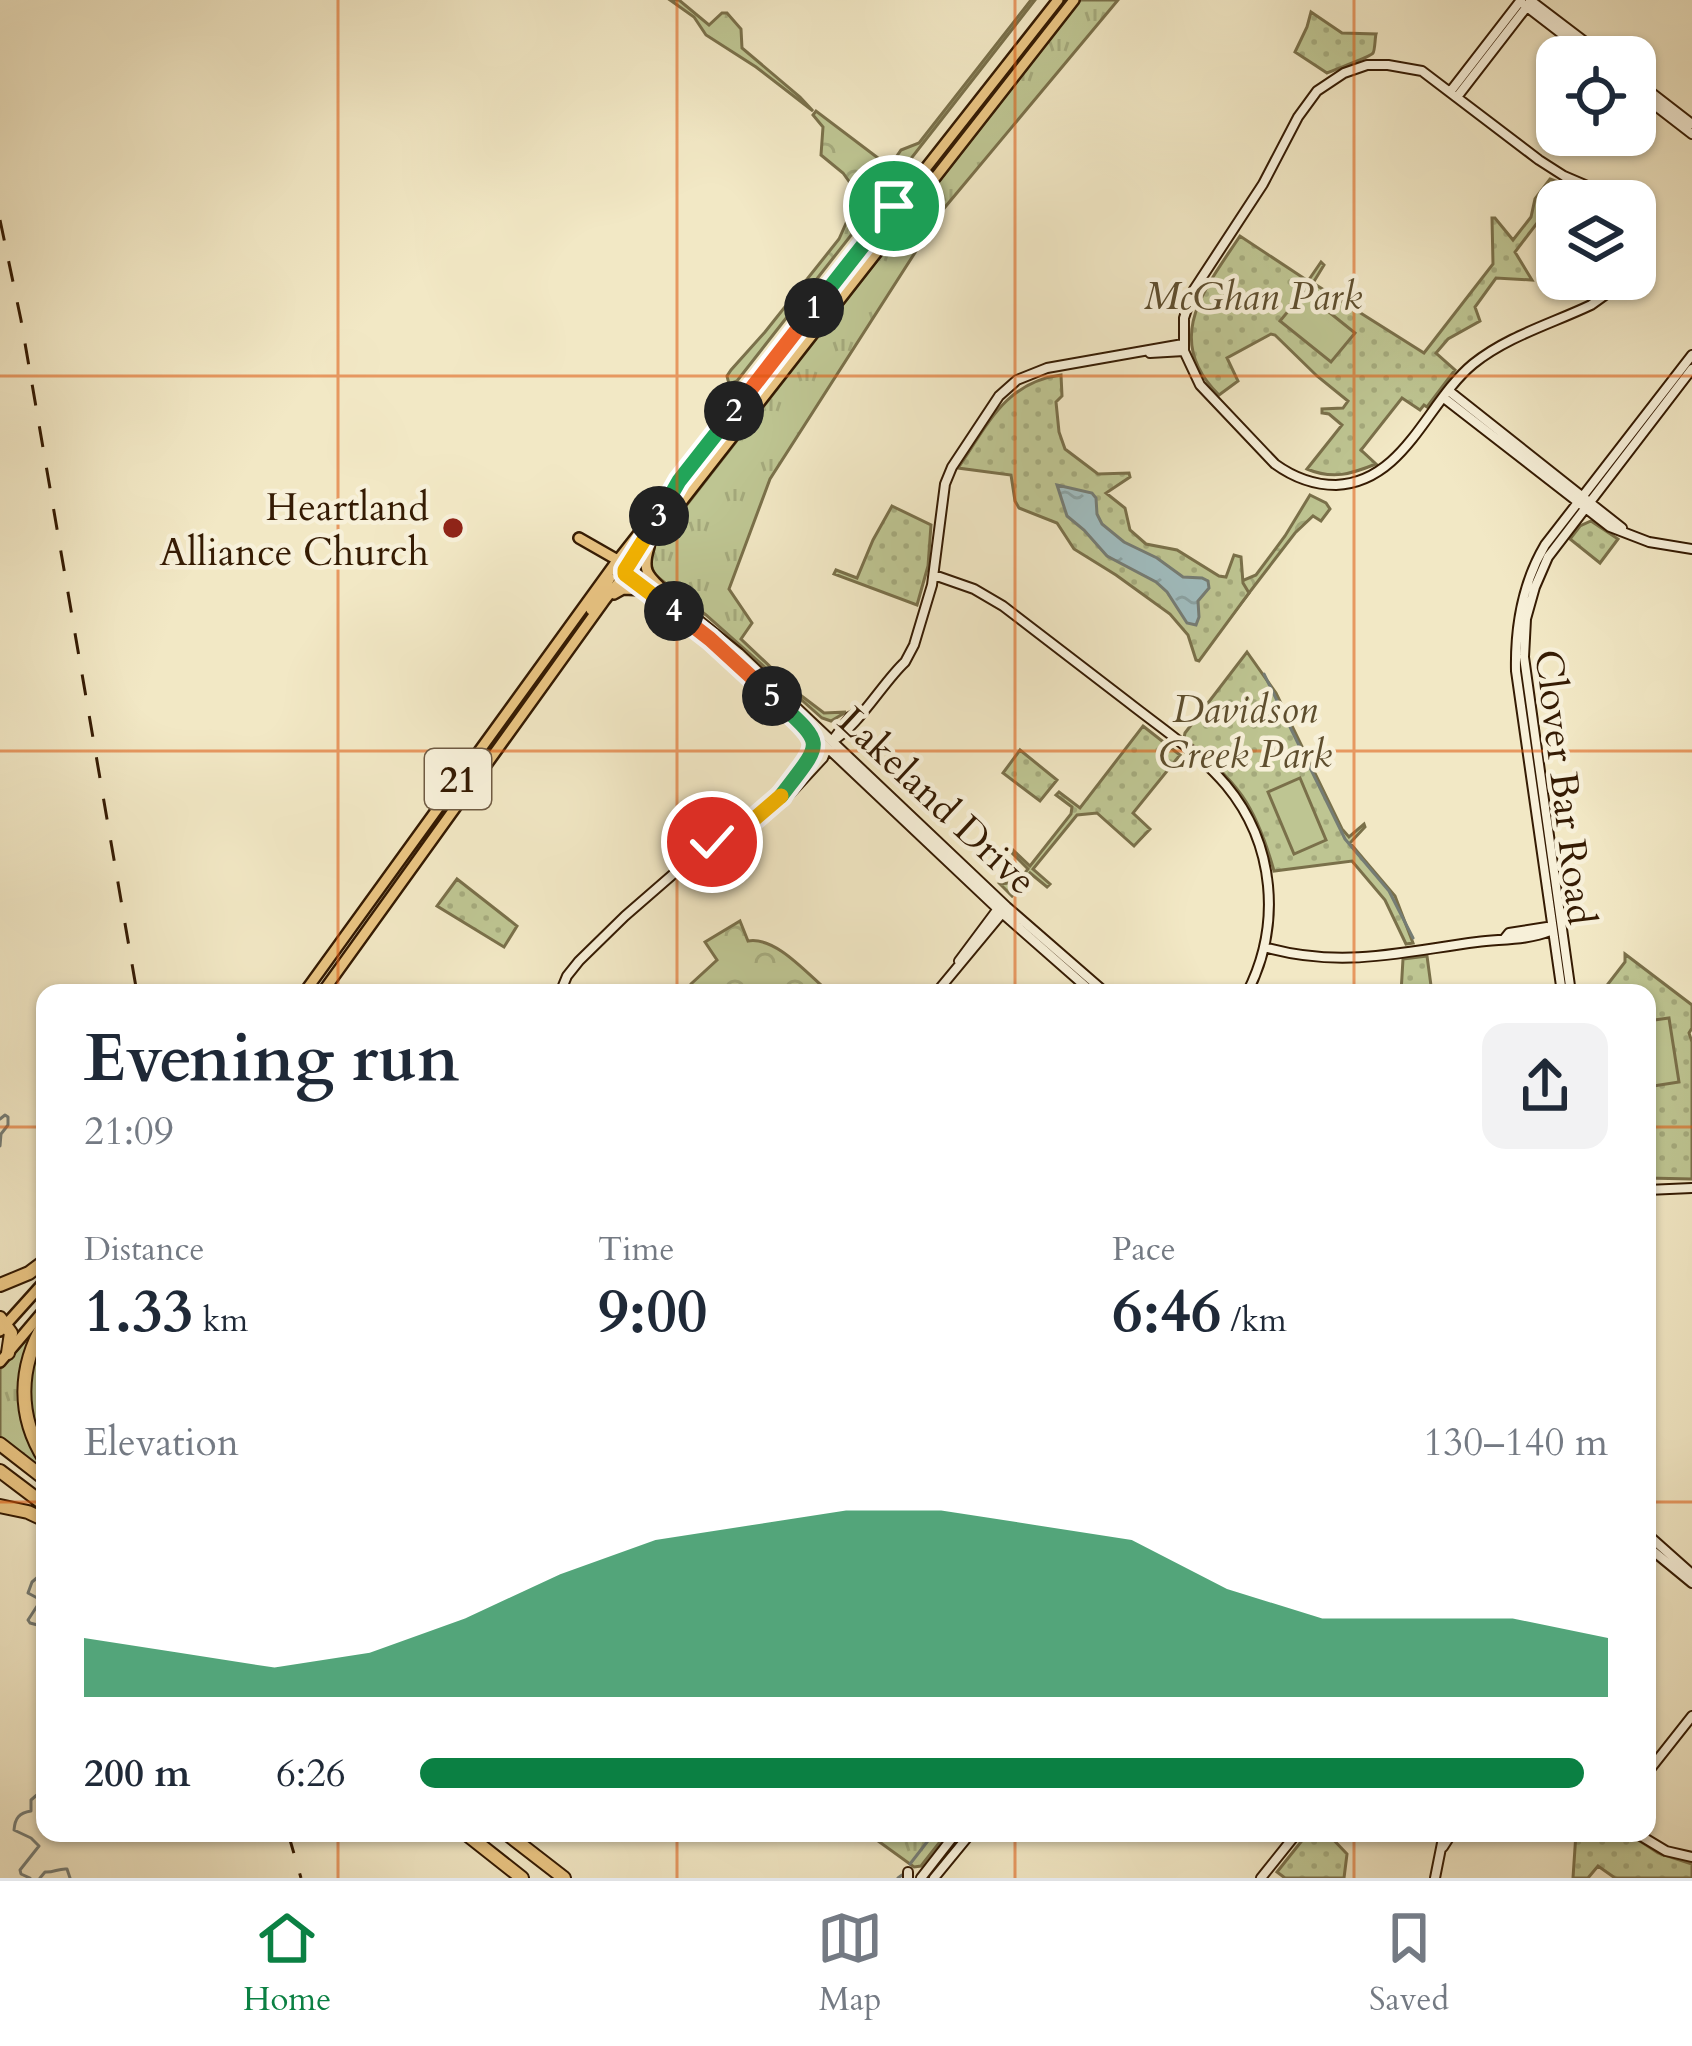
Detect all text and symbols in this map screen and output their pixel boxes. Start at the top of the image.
map controls [1536,36,1656,300]
button: locate [1536,36,1656,156]
pin [843,155,945,257]
icon: arrive [861,173,927,239]
button: layers [1536,180,1656,300]
park label: McGhan Park [1144,270,1362,323]
pin: 1 [784,278,844,338]
text: 1 [806,285,822,330]
pin: 2 [704,381,764,441]
text: 2 [726,388,742,433]
place label: Heartland Alliance Church [159,481,429,579]
pin: 3 [629,486,689,546]
text: 3 [651,493,667,538]
marker: Heartland Alliance Church [440,515,466,541]
pin: 4 [644,581,704,641]
text: 4 [666,588,682,633]
street label: Clover Bar Road [1521,647,1608,928]
pin: 5 [742,666,802,726]
text: 5 [764,673,780,718]
park label: Davidson Creek Park [1158,683,1332,781]
street label: Lakeland Drive [826,695,1048,907]
road number: 21 [425,749,491,809]
pin [661,791,763,893]
icon: check [679,809,745,875]
text: Evening run [84,1015,459,1104]
button: share [1482,1023,1608,1149]
text: 21:09 [84,1105,174,1158]
text: Distance [84,1227,205,1272]
text: Time [598,1227,674,1272]
text: Pace [1112,1227,1176,1272]
text: 1.33 [84,1272,194,1353]
text: 9:00 [598,1272,708,1353]
text: 6:46 [1112,1272,1222,1353]
text: km [194,1298,248,1343]
text: /km [1222,1298,1287,1343]
text: Elevation [84,1416,239,1469]
text: 130–140 m [1423,1416,1608,1469]
text: 200 m [84,1747,190,1800]
text: 6:26 [276,1747,346,1800]
tab: Home [243,1905,331,2022]
tab: Map [817,1905,883,2022]
tab: Saved [1369,1905,1449,2022]

